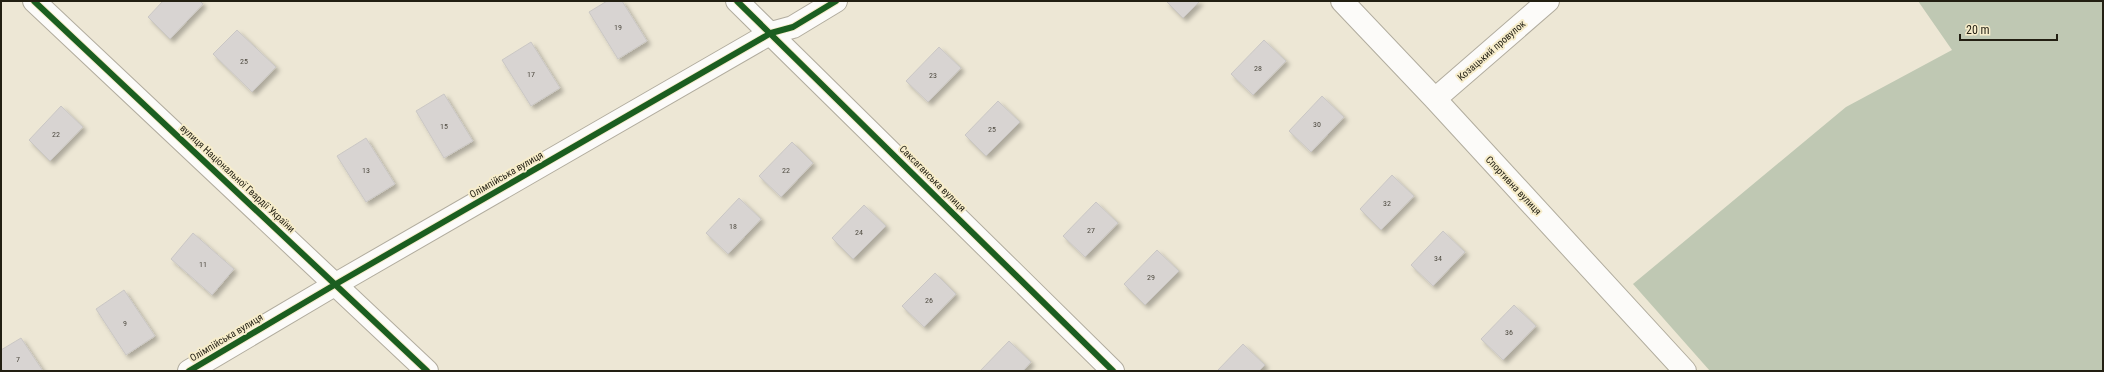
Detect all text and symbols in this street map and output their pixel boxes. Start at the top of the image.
scale bar [1960,16,2057,42]
street label: Козацький провулок [1455,18,1528,83]
house number: 19 [614,23,622,32]
text: 20 m [1966,23,1990,37]
house number: 25 [240,57,248,66]
house number: 28 [1254,64,1262,73]
house number: 17 [527,70,535,79]
house number: 23 [929,71,937,80]
house number: 30 [1313,120,1321,129]
street label: вулиця Національної Гвардії України [178,122,297,234]
house number: 15 [440,122,448,131]
house number: 25 [988,125,996,134]
house number: 22 [52,130,60,139]
street label: Саксаганська вулиця [897,143,968,214]
street label: Олімпійська вулиця [468,149,545,200]
street label: Спортивна вулиця [1484,154,1544,217]
house number: 13 [362,166,370,175]
house number: 22 [782,166,790,175]
house number: 32 [1383,199,1391,208]
house number: 18 [729,222,737,231]
house number: 27 [1087,226,1095,235]
house number: 24 [855,228,863,237]
house number: 34 [1434,254,1442,263]
house number: 11 [199,260,207,269]
house number: 29 [1147,273,1155,282]
house number: 26 [925,296,933,305]
street label: Олімпійська вулиця [188,311,265,363]
house number: 9 [123,319,127,328]
house number: 36 [1505,328,1513,337]
house number: 7 [16,355,20,364]

